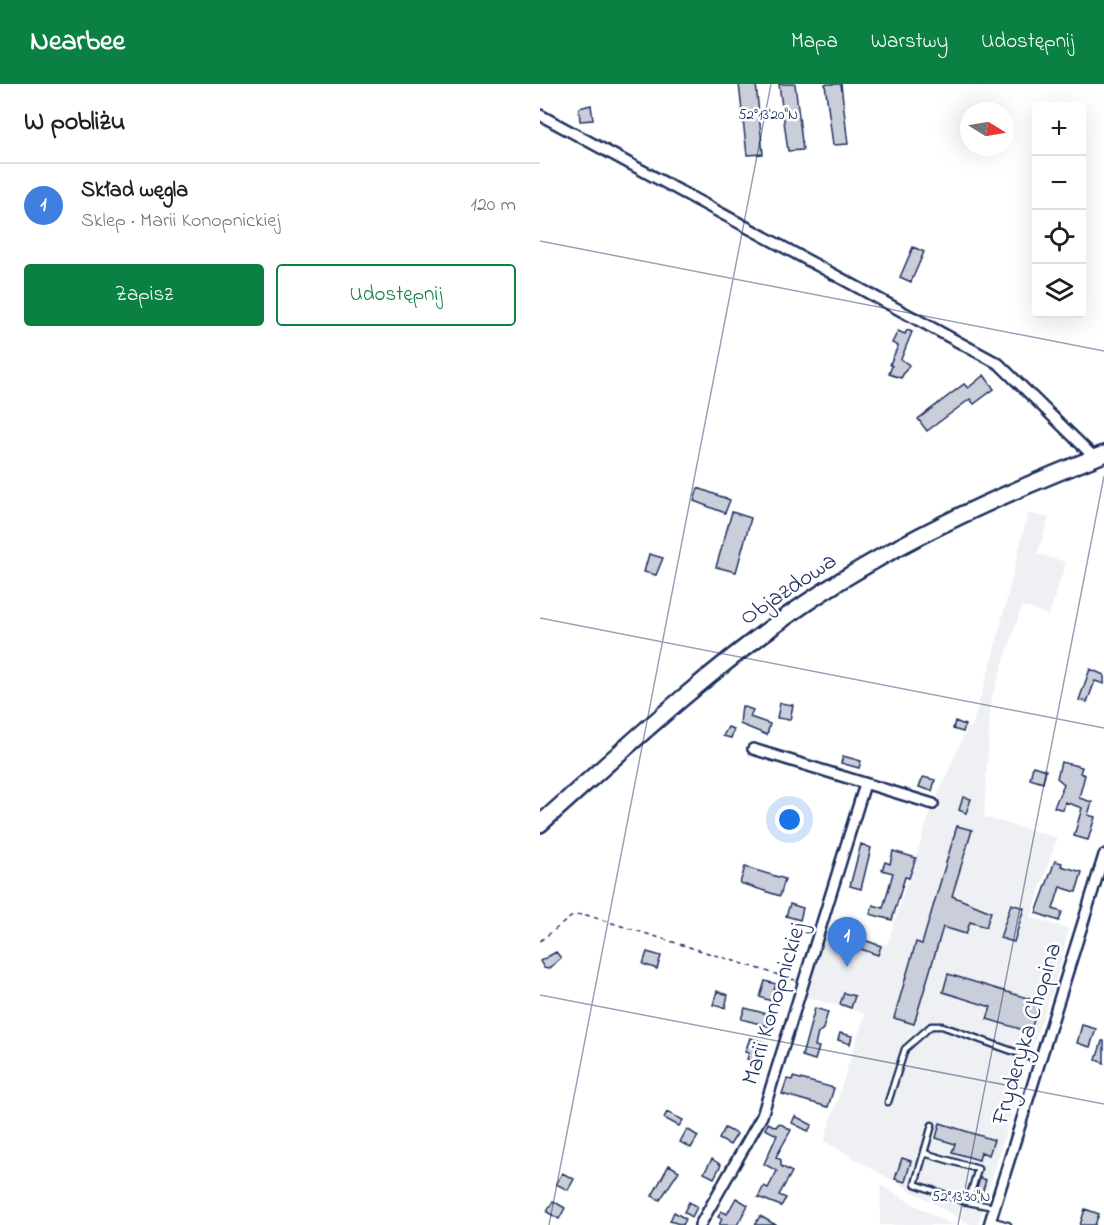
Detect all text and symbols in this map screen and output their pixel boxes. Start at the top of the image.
text: Nearbee [30,22,125,63]
text: Mapa [791,27,838,57]
text: Warstwy [871,27,948,57]
text: Udostępnij [981,27,1074,57]
north arrow [960,102,1014,156]
map controls [1032,102,1086,318]
button: + [1032,102,1086,156]
text: W pobliżu [24,104,125,142]
text: 52°13'20"N [738,104,798,126]
button: − [1032,156,1086,210]
text: Skład węgla [81,175,188,207]
text: 1 [40,191,47,220]
text: 120 m [471,191,516,220]
text: Sklep · Marii Konopnickiej [81,207,280,236]
button: locate [1032,210,1086,264]
button: Zapisz [24,264,264,326]
button: Udostępnij [276,264,516,326]
button: layers [1032,264,1086,318]
street label: Objazdowa [733,545,845,635]
your location [775,805,804,834]
street label: Marii Konopnickiej [734,917,817,1090]
pin: 1 [828,918,866,967]
street label: Fryderyka Chopina [983,939,1073,1131]
text: 52°13'30"N [932,1186,990,1208]

